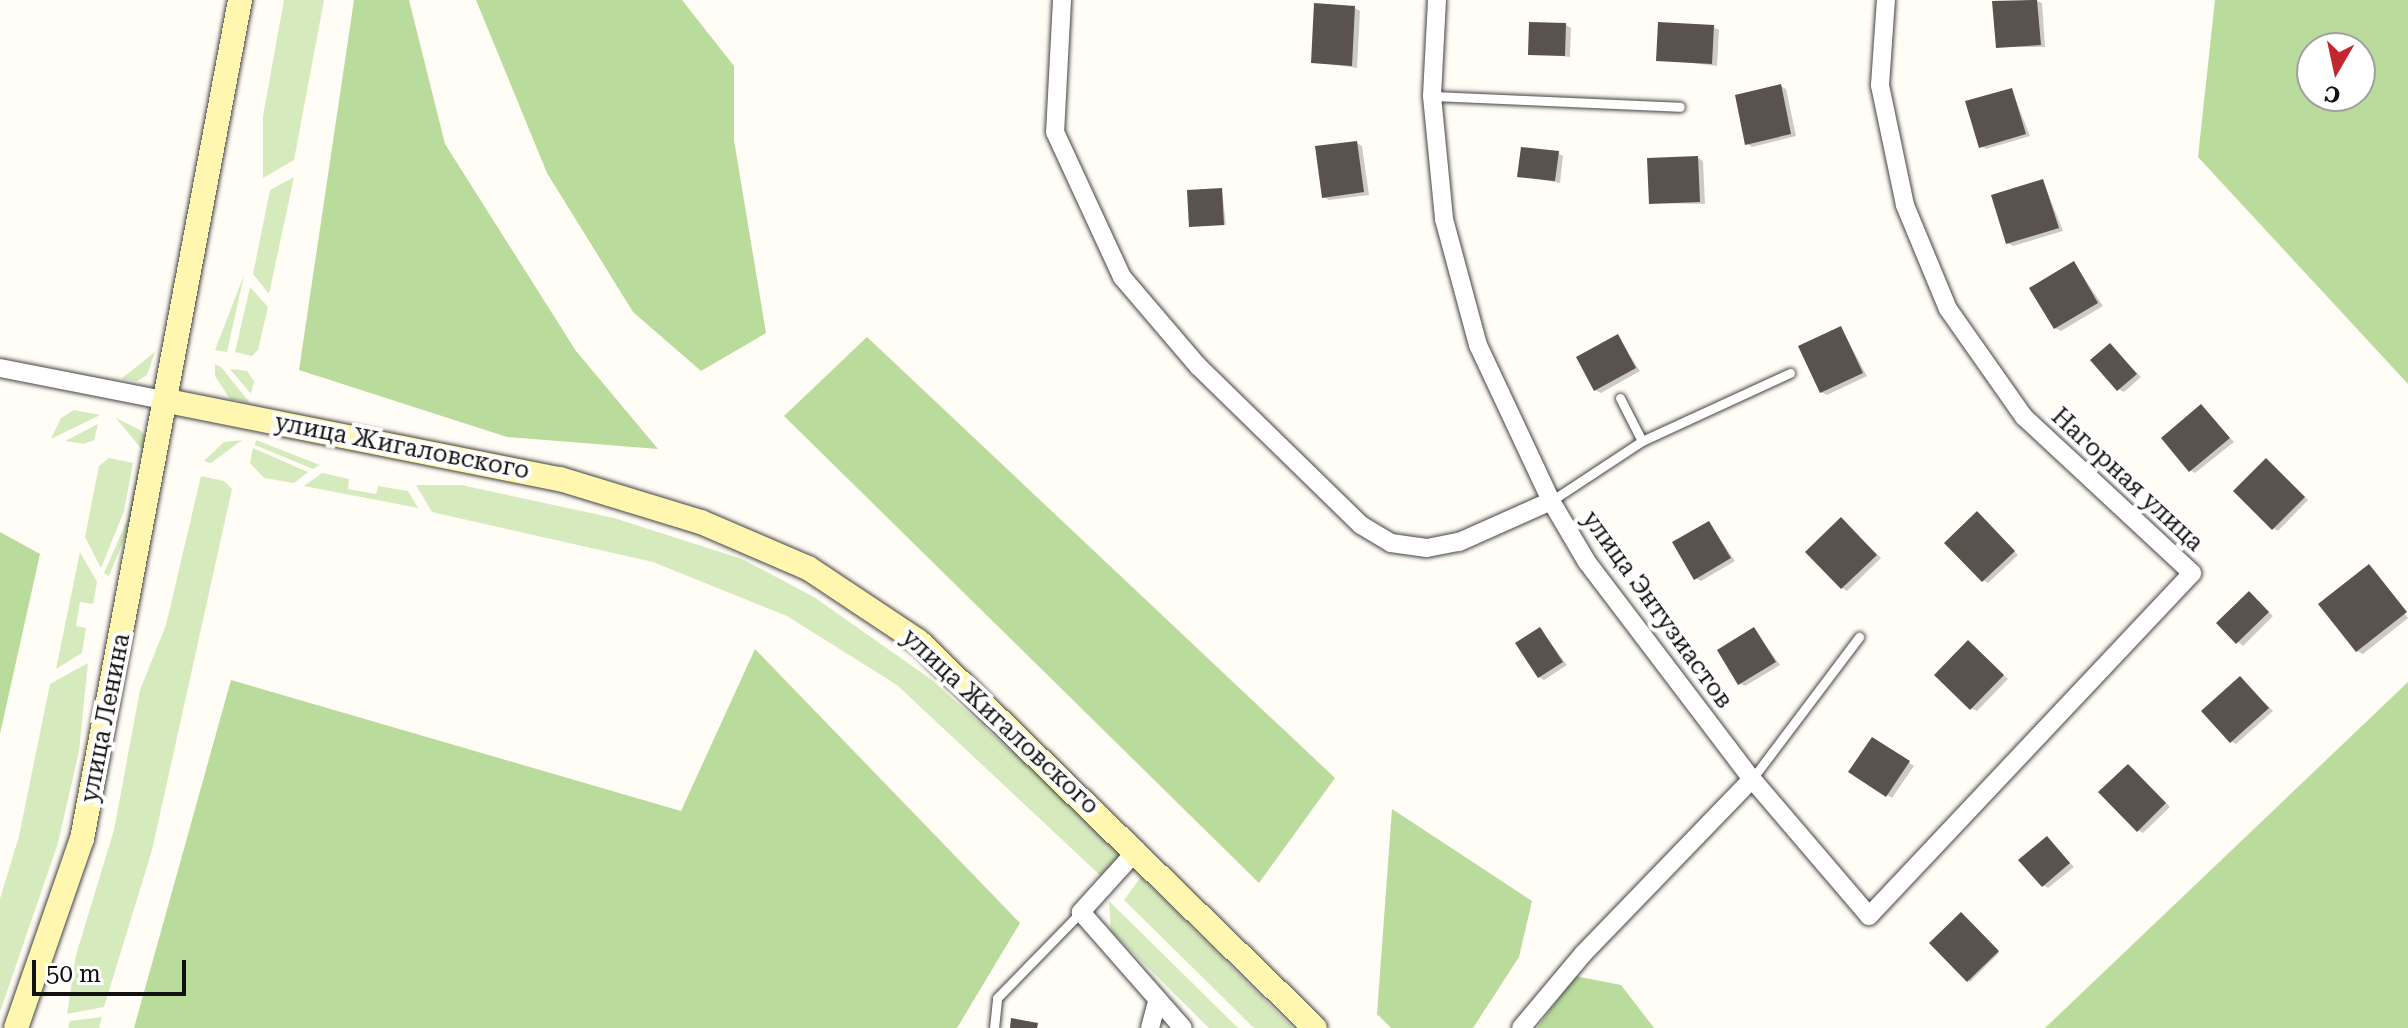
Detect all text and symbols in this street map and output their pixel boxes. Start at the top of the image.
north arrow [2296,32,2376,112]
text: С [2323,81,2342,108]
street label: Нагорная улица [2045,402,2209,558]
street label: улица Жигаловского [272,408,532,486]
street label: улица Энтузиастов [1576,506,1738,714]
street label: улица Жигаловского [896,623,1104,821]
street label: улица Ленина [76,631,136,805]
scale bar [36,944,190,994]
text: 50 m [46,960,101,988]

